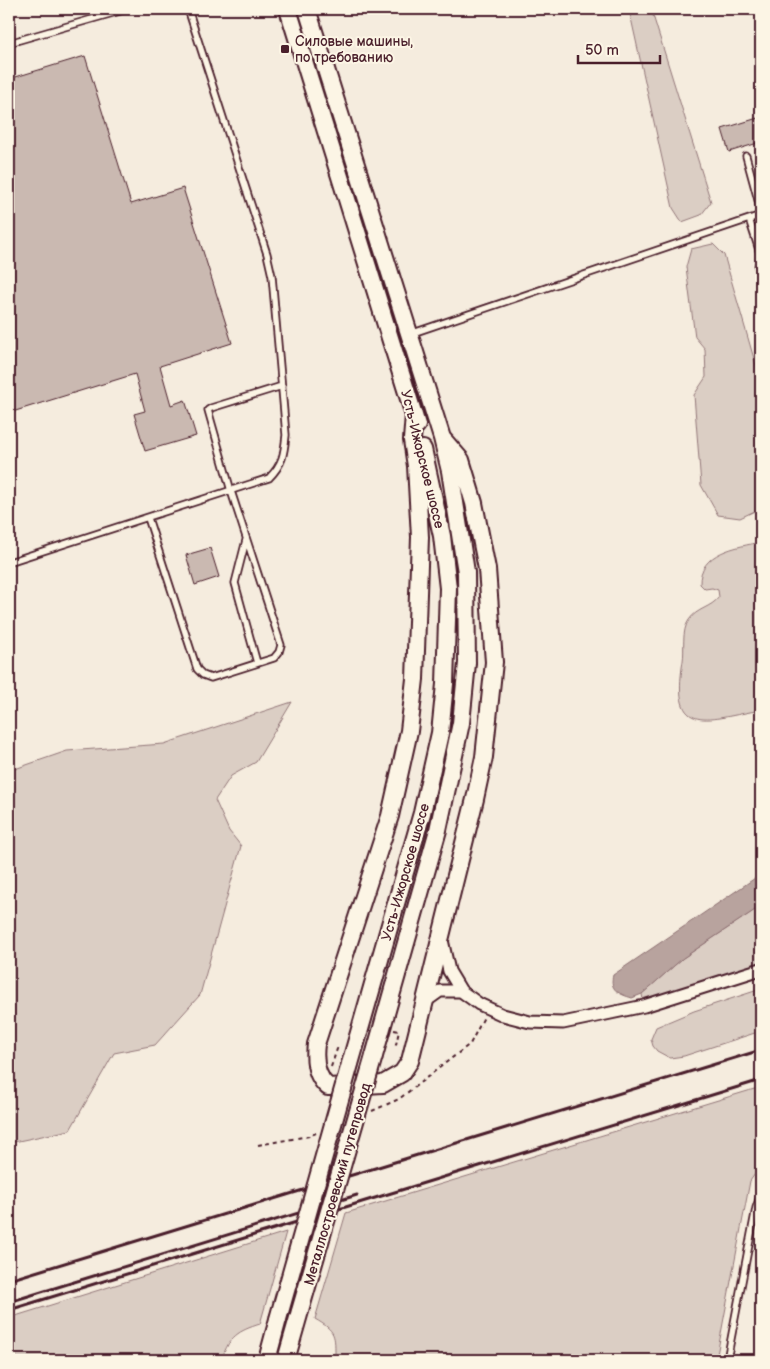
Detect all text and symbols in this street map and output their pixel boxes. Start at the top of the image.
scale bar [578,32,660,64]
place label: Силовые машины, по требованию [295,33,413,66]
text: 50 m [585,41,619,60]
marker: Силовые машины, по требованию [279,43,291,55]
street label: Усть-Ижорское шоссе [397,388,448,530]
street label: Усть-Ижорское шоссе [378,801,433,943]
street label: Металлостроевский путепровод [300,1081,375,1287]

